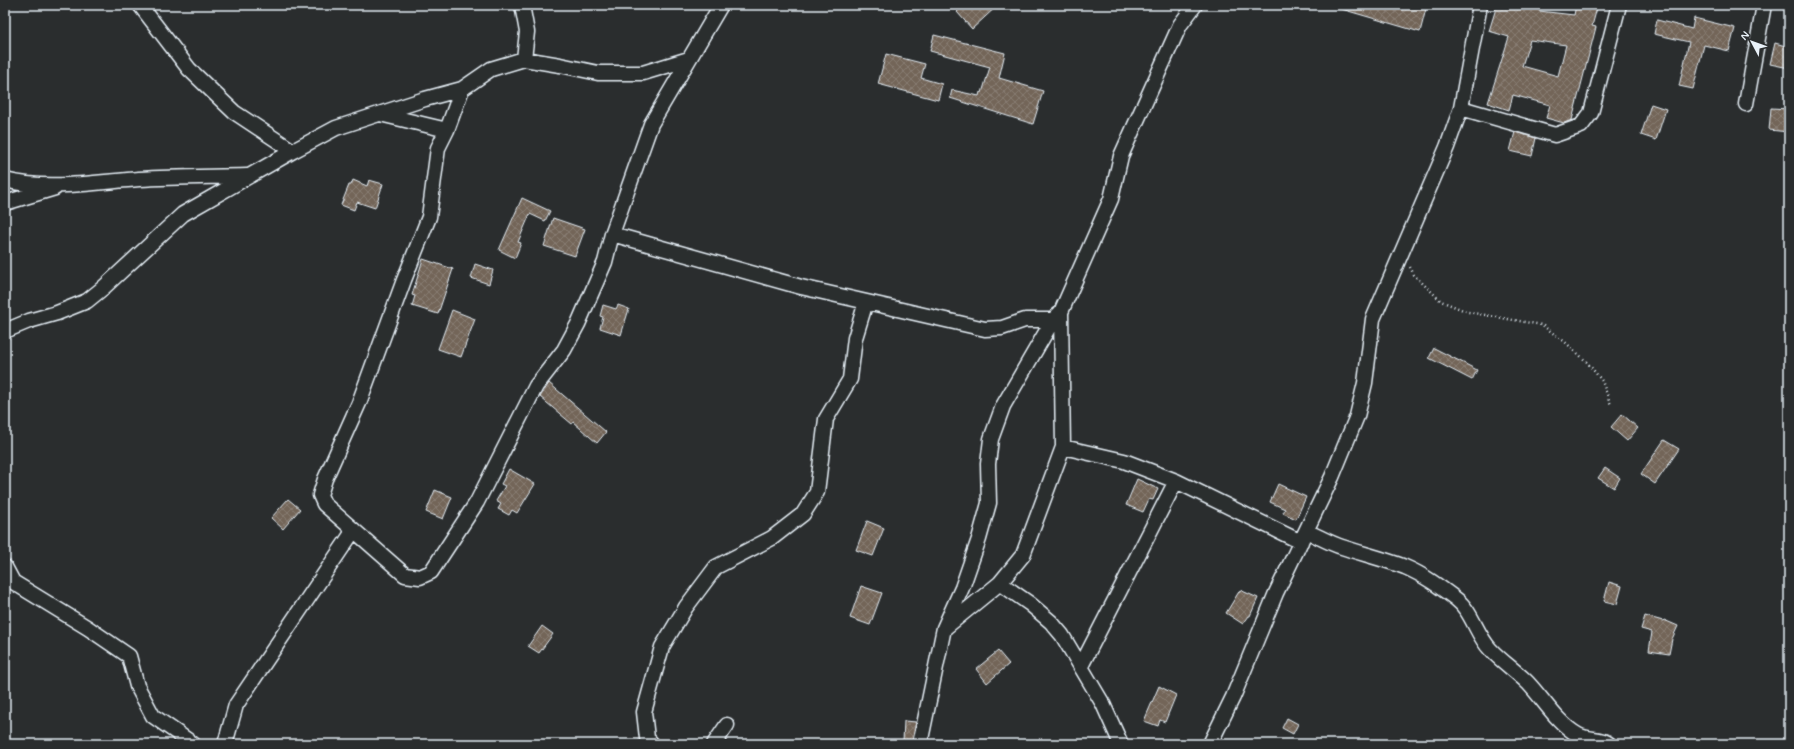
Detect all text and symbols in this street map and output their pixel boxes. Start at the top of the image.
north arrow [1732,22,1772,62]
text: N [1738,29,1753,43]

